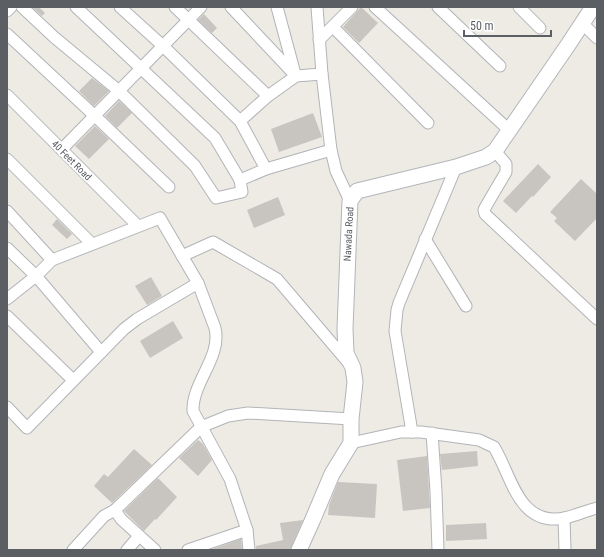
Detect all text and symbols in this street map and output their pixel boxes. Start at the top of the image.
scale bar [464,12,551,38]
text: 50 m [470,19,494,33]
street label: 40 Feet Road [50,138,94,183]
street label: Nawada Road [342,207,355,261]

